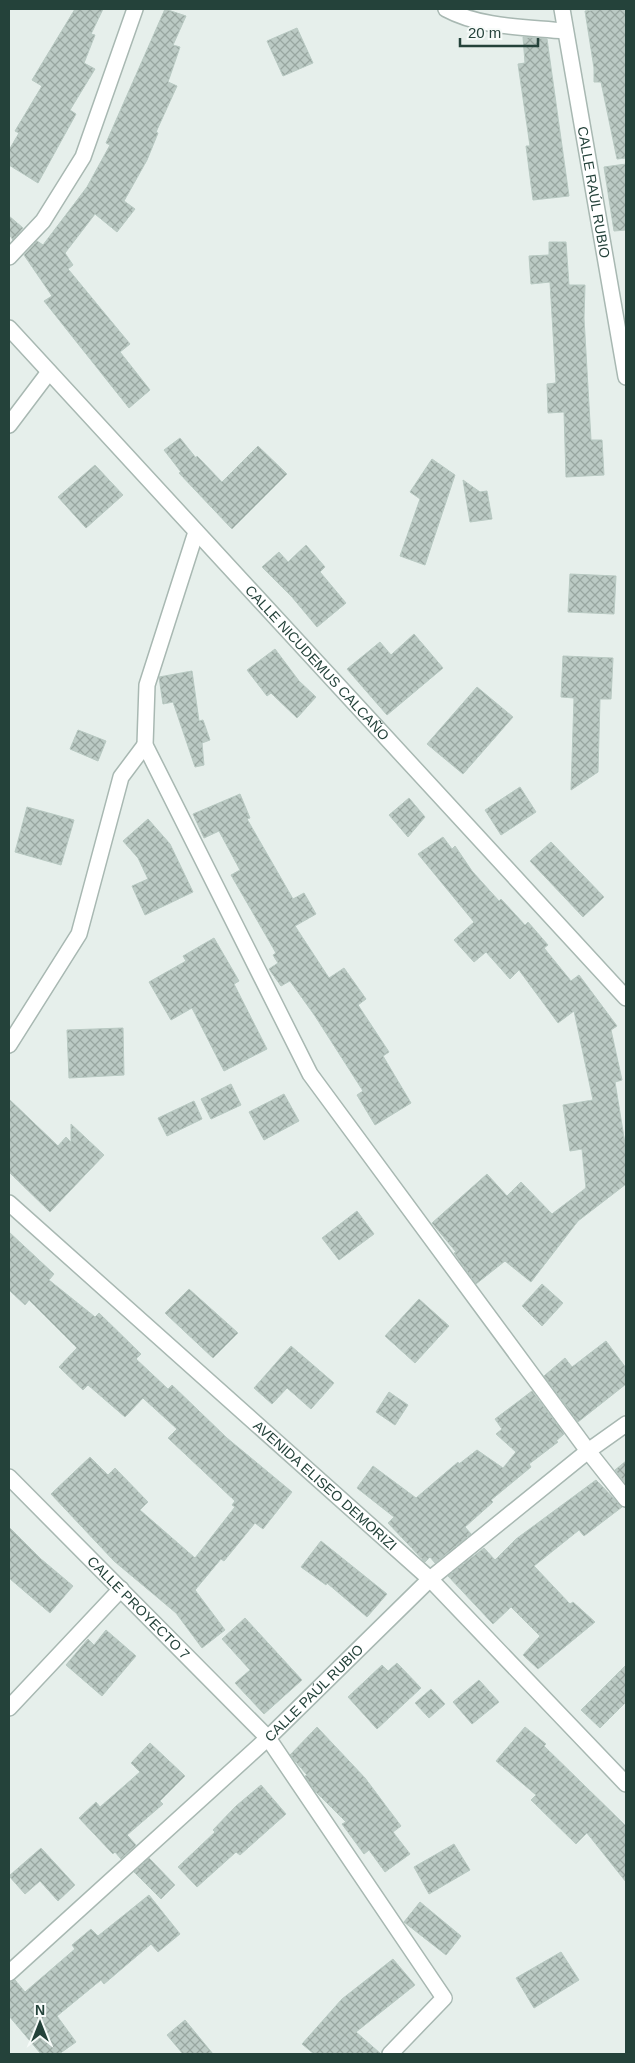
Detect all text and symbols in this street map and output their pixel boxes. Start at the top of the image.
scale bar [460,15,538,47]
text: 20 m [468,24,501,41]
street label: CALLE RAÚL RUBIO [575,125,613,259]
street label: CALLE NICUDEMUS CALCAÑO [242,582,393,744]
street label: AVENIDA ELISEO DEMORIZI [250,1417,400,1554]
street label: CALLE PROYECTO 7 [84,1553,193,1662]
street label: CALLE PAÚL RUBIO [261,1641,367,1745]
north arrow [15,1998,65,2048]
text: N [35,2002,45,2018]

